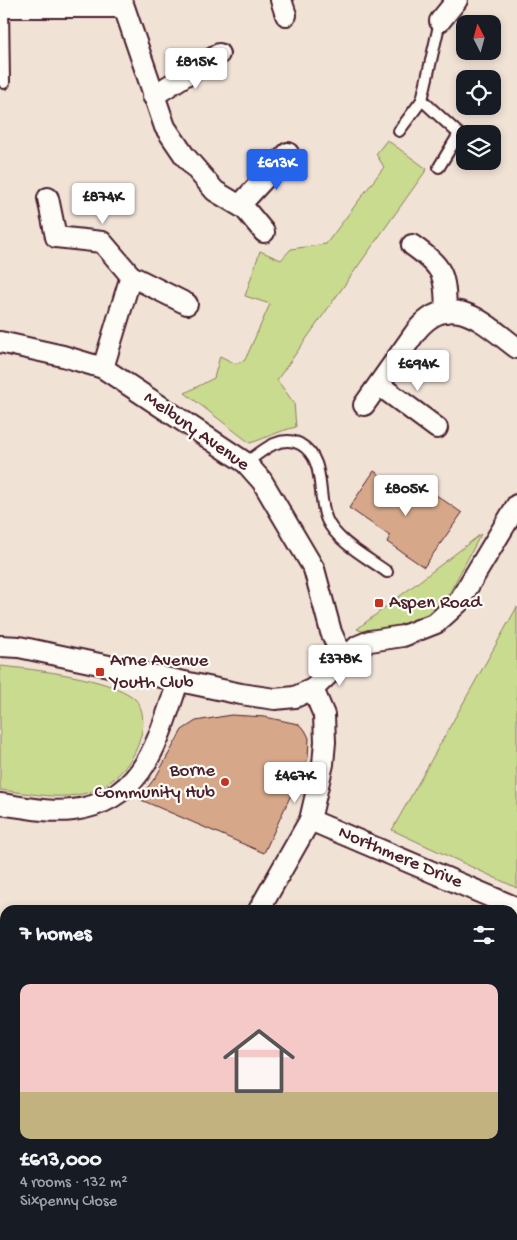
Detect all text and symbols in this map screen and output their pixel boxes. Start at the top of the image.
north arrow [456,15,501,60]
map controls [456,15,501,170]
pin: £815K [161,48,231,90]
text: £815K [176,54,216,73]
button: locate [456,70,501,115]
button: layers [456,125,501,170]
pin: £613K [242,148,312,191]
text: £613K [258,155,296,174]
pin: £874K [68,182,138,225]
text: £874K [83,189,123,208]
pin: £694K [383,350,453,392]
text: £694K [398,356,438,375]
street label: Melbury Avenue [139,387,253,477]
pin: £805K [371,474,441,517]
text: £805K [385,481,427,500]
place label: Aspen Road [389,592,483,615]
marker: Aspen Road [373,597,385,609]
pin: £378K [305,644,375,687]
place label: Arne Avenue Youth Club [108,650,209,695]
text: £378K [319,651,361,670]
marker: Arne Avenue Youth Club [94,666,106,678]
place label: Borne Community Hub [94,760,215,805]
pin: £467K [260,762,330,804]
text: £467K [275,768,315,787]
marker: Borne Community Hub [219,776,231,788]
street label: Northmere Drive [334,821,466,895]
icon: filters [470,921,498,949]
text: 7 homes [20,923,92,948]
icon: home [214,1016,304,1106]
text: £613,000 [20,1149,102,1174]
text: 4 rooms · 132 m² [20,1174,128,1193]
text: Sixpenny Close [20,1193,117,1212]

